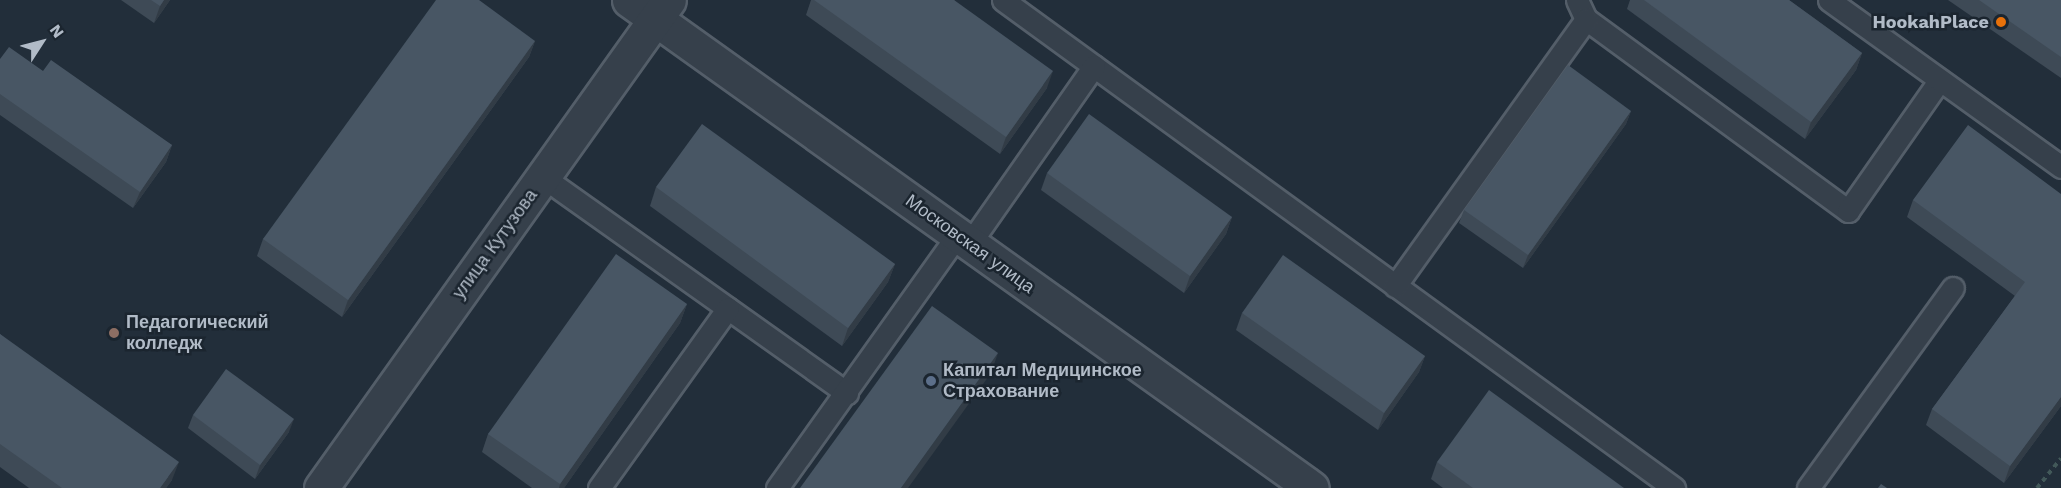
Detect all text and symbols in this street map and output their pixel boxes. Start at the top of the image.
place label: HookahPlace [1872,11,1989,33]
north arrow [12,12,72,72]
marker: HookahPlace [1994,15,2008,29]
text: N [46,21,68,42]
street label: улица Кутузова [448,185,542,303]
street label: Московская улица [901,190,1039,298]
place label: Педагогический колледж [126,312,269,354]
marker: Педагогический колледж [107,326,121,340]
place label: Капитал Медицинское Страхование [943,360,1142,403]
marker: Капитал Медицинское Страхование [924,374,938,388]

